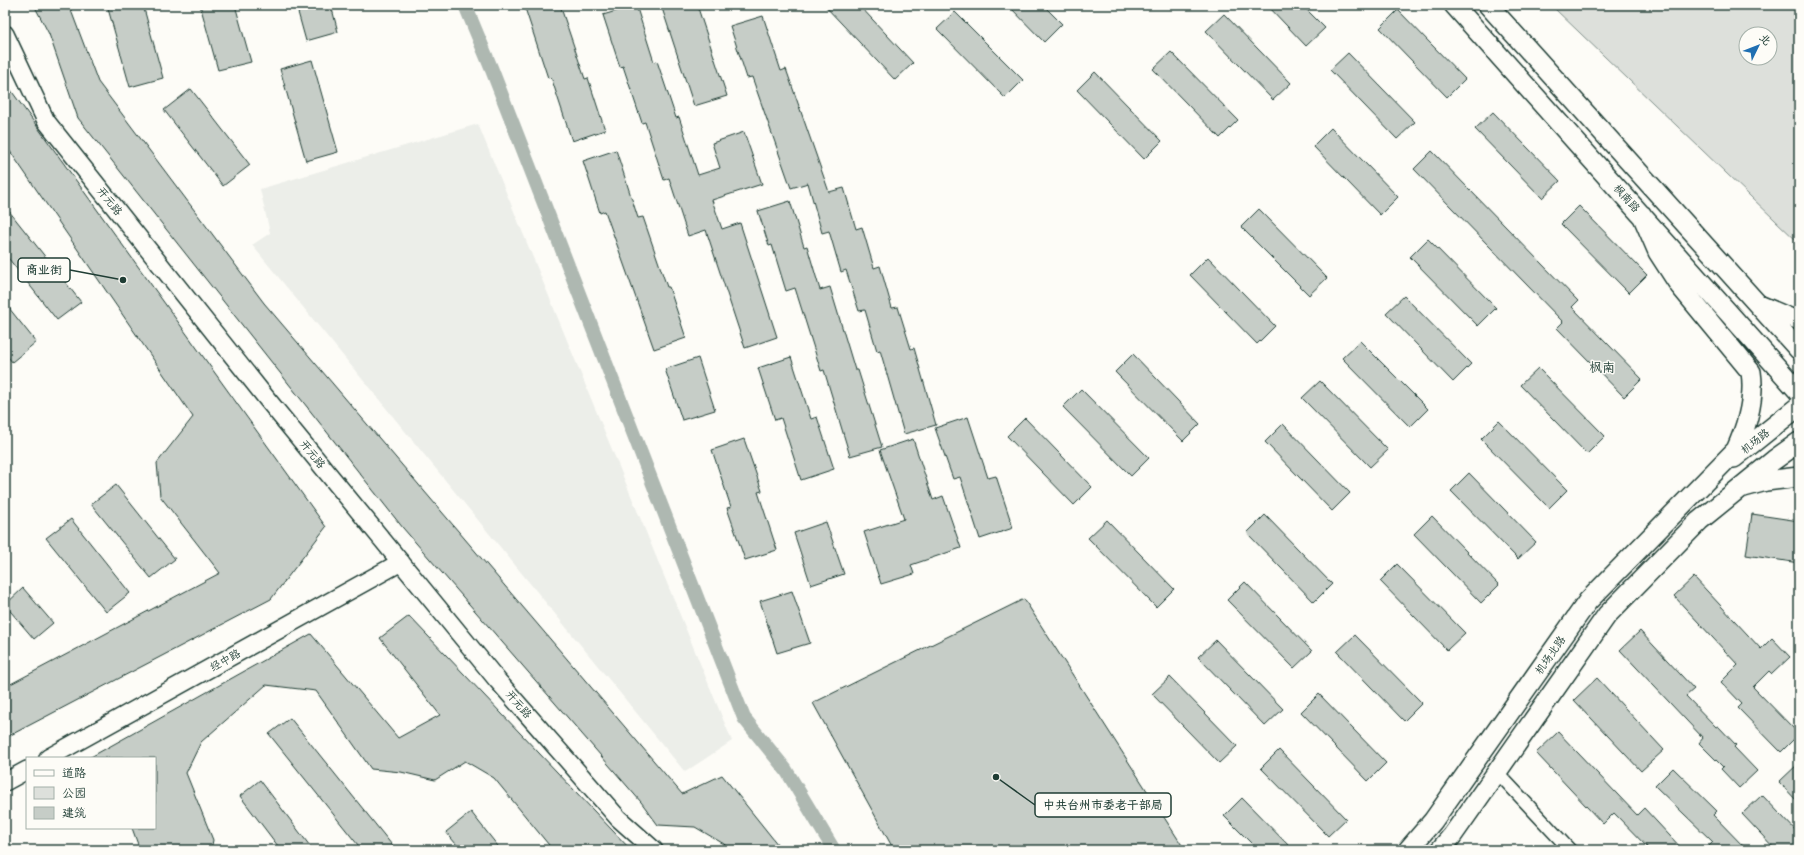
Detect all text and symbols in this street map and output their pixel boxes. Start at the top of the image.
north arrow [1738,26,1778,66]
text: 北 [1756,30,1774,48]
street label: 枫南路 [1611,181,1643,215]
street label: 开元路 [94,184,126,218]
callout: 商业街 [18,258,70,282]
text: 商业街 [26,261,62,278]
district label: 枫南 [1589,358,1615,376]
street label: 机场路 [1738,425,1772,457]
street label: 开元路 [297,437,329,471]
street label: 机场北路 [1532,633,1568,677]
street label: 经中路 [207,646,243,674]
street label: 开元路 [503,687,535,721]
legend [26,757,156,829]
text: 道路 [62,764,86,781]
text: 公园 [62,784,86,801]
callout: 中共台州市委老干部局 [1035,793,1171,817]
text: 中共台州市委老干部局 [1043,796,1163,813]
text: 建筑 [62,804,86,821]

